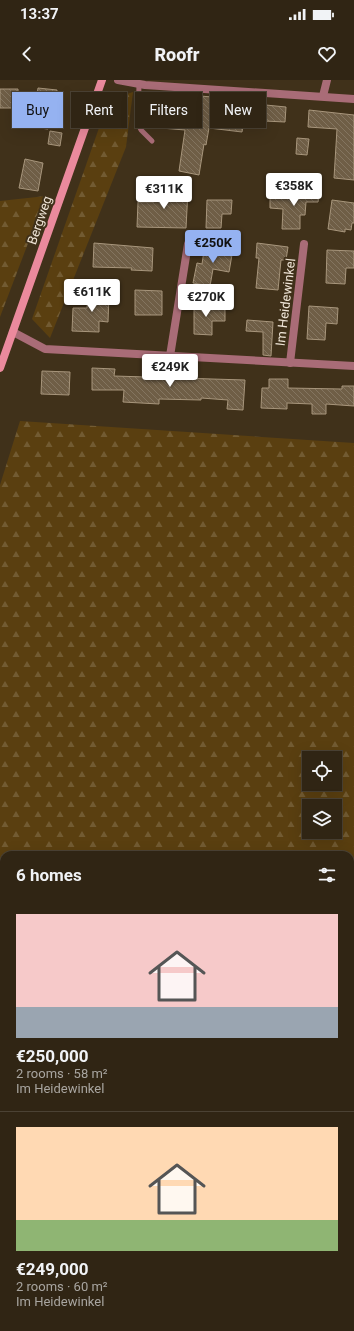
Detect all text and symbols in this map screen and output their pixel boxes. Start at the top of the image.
text: 13:37 [20,5,59,23]
icon: back [16,43,38,65]
icon: heart [316,43,338,65]
text: Roofr [154,44,200,65]
chip: Buy [12,92,63,128]
chip: Rent [71,92,127,128]
chip: Filters [135,92,202,128]
chip: New [210,92,266,128]
pin: €358K [266,173,322,207]
pin: €311K [136,176,192,210]
text: €358K [275,178,313,193]
text: €311K [145,181,183,196]
street label: Bergweg [24,194,55,247]
pin: €250K [185,230,241,264]
text: €250K [194,235,232,250]
street label: Im Heidewinkel [273,257,298,347]
pin: €611K [64,279,120,313]
text: €611K [73,284,111,299]
pin: €270K [178,284,234,318]
text: €270K [187,289,225,304]
pin: €249K [142,354,198,388]
text: €249K [151,359,189,374]
map controls [302,751,342,839]
button: locate [302,751,342,791]
button: layers [302,799,342,839]
icon: filters [316,864,338,886]
text: 6 homes [16,865,82,885]
icon: home [141,940,213,1012]
text: €250,000 [16,1046,88,1066]
text: 2 rooms · 58 m² [16,1066,108,1081]
text: Im Heidewinkel [16,1081,104,1096]
icon: home [141,1153,213,1225]
text: €249,000 [16,1259,88,1279]
text: 2 rooms · 60 m² [16,1279,108,1294]
text: Im Heidewinkel [16,1294,104,1309]

